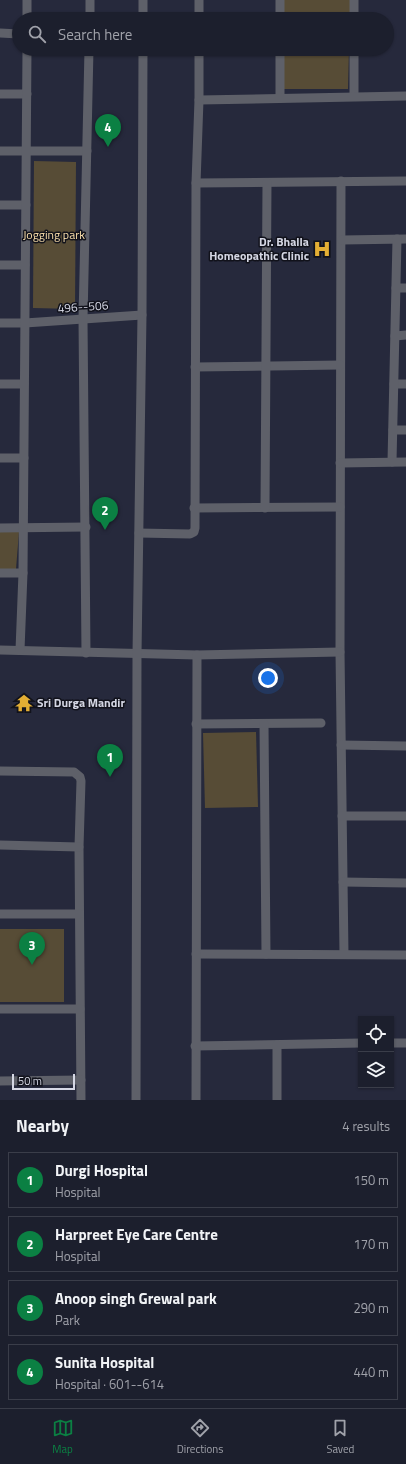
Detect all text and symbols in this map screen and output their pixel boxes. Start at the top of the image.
search box [12,12,394,56]
icon: search [26,23,48,45]
text: Search here [58,23,132,46]
pin: 4 [95,114,121,147]
park label: Jogging park [23,225,85,244]
place label: Dr. Bhalla Homeopathic Clinic [209,232,309,265]
hospital icon: Dr. Bhalla Homeopathic Clinic [312,239,332,259]
street label: 496--506 [57,295,109,318]
pin: 2 [92,497,118,530]
your location [258,668,278,688]
temple icon: Sri Durga Mandir [14,693,34,713]
place label: Sri Durga Mandir [37,693,125,712]
pin: 1 [97,744,123,777]
pin: 3 [19,932,45,965]
map controls [358,1016,394,1088]
button: locate [358,1016,394,1052]
button: layers [358,1052,394,1088]
scale bar [12,1072,75,1091]
text: 50 m [18,1073,42,1089]
text: Nearby [16,1113,69,1139]
text: 4 results [342,1116,390,1136]
text: Durgi Hospital [55,1159,148,1182]
text: 1 [26,1170,34,1190]
text: 150 m [353,1170,389,1190]
text: Hospital [55,1182,100,1202]
text: Harpreet Eye Care Centre [55,1223,218,1246]
text: 2 [26,1234,34,1254]
text: 170 m [353,1234,389,1254]
text: Hospital [55,1246,100,1266]
text: Anoop singh Grewal park [55,1287,217,1310]
text: 3 [26,1298,34,1318]
text: 290 m [353,1298,389,1318]
text: Park [55,1310,80,1330]
text: Sunita Hospital [55,1351,154,1374]
text: 4 [26,1362,34,1382]
text: 440 m [353,1362,389,1382]
text: Hospital · 601--614 [55,1374,164,1394]
tab: Map [52,1417,74,1457]
tab: Directions [177,1417,223,1457]
tab: Saved [326,1417,354,1457]

